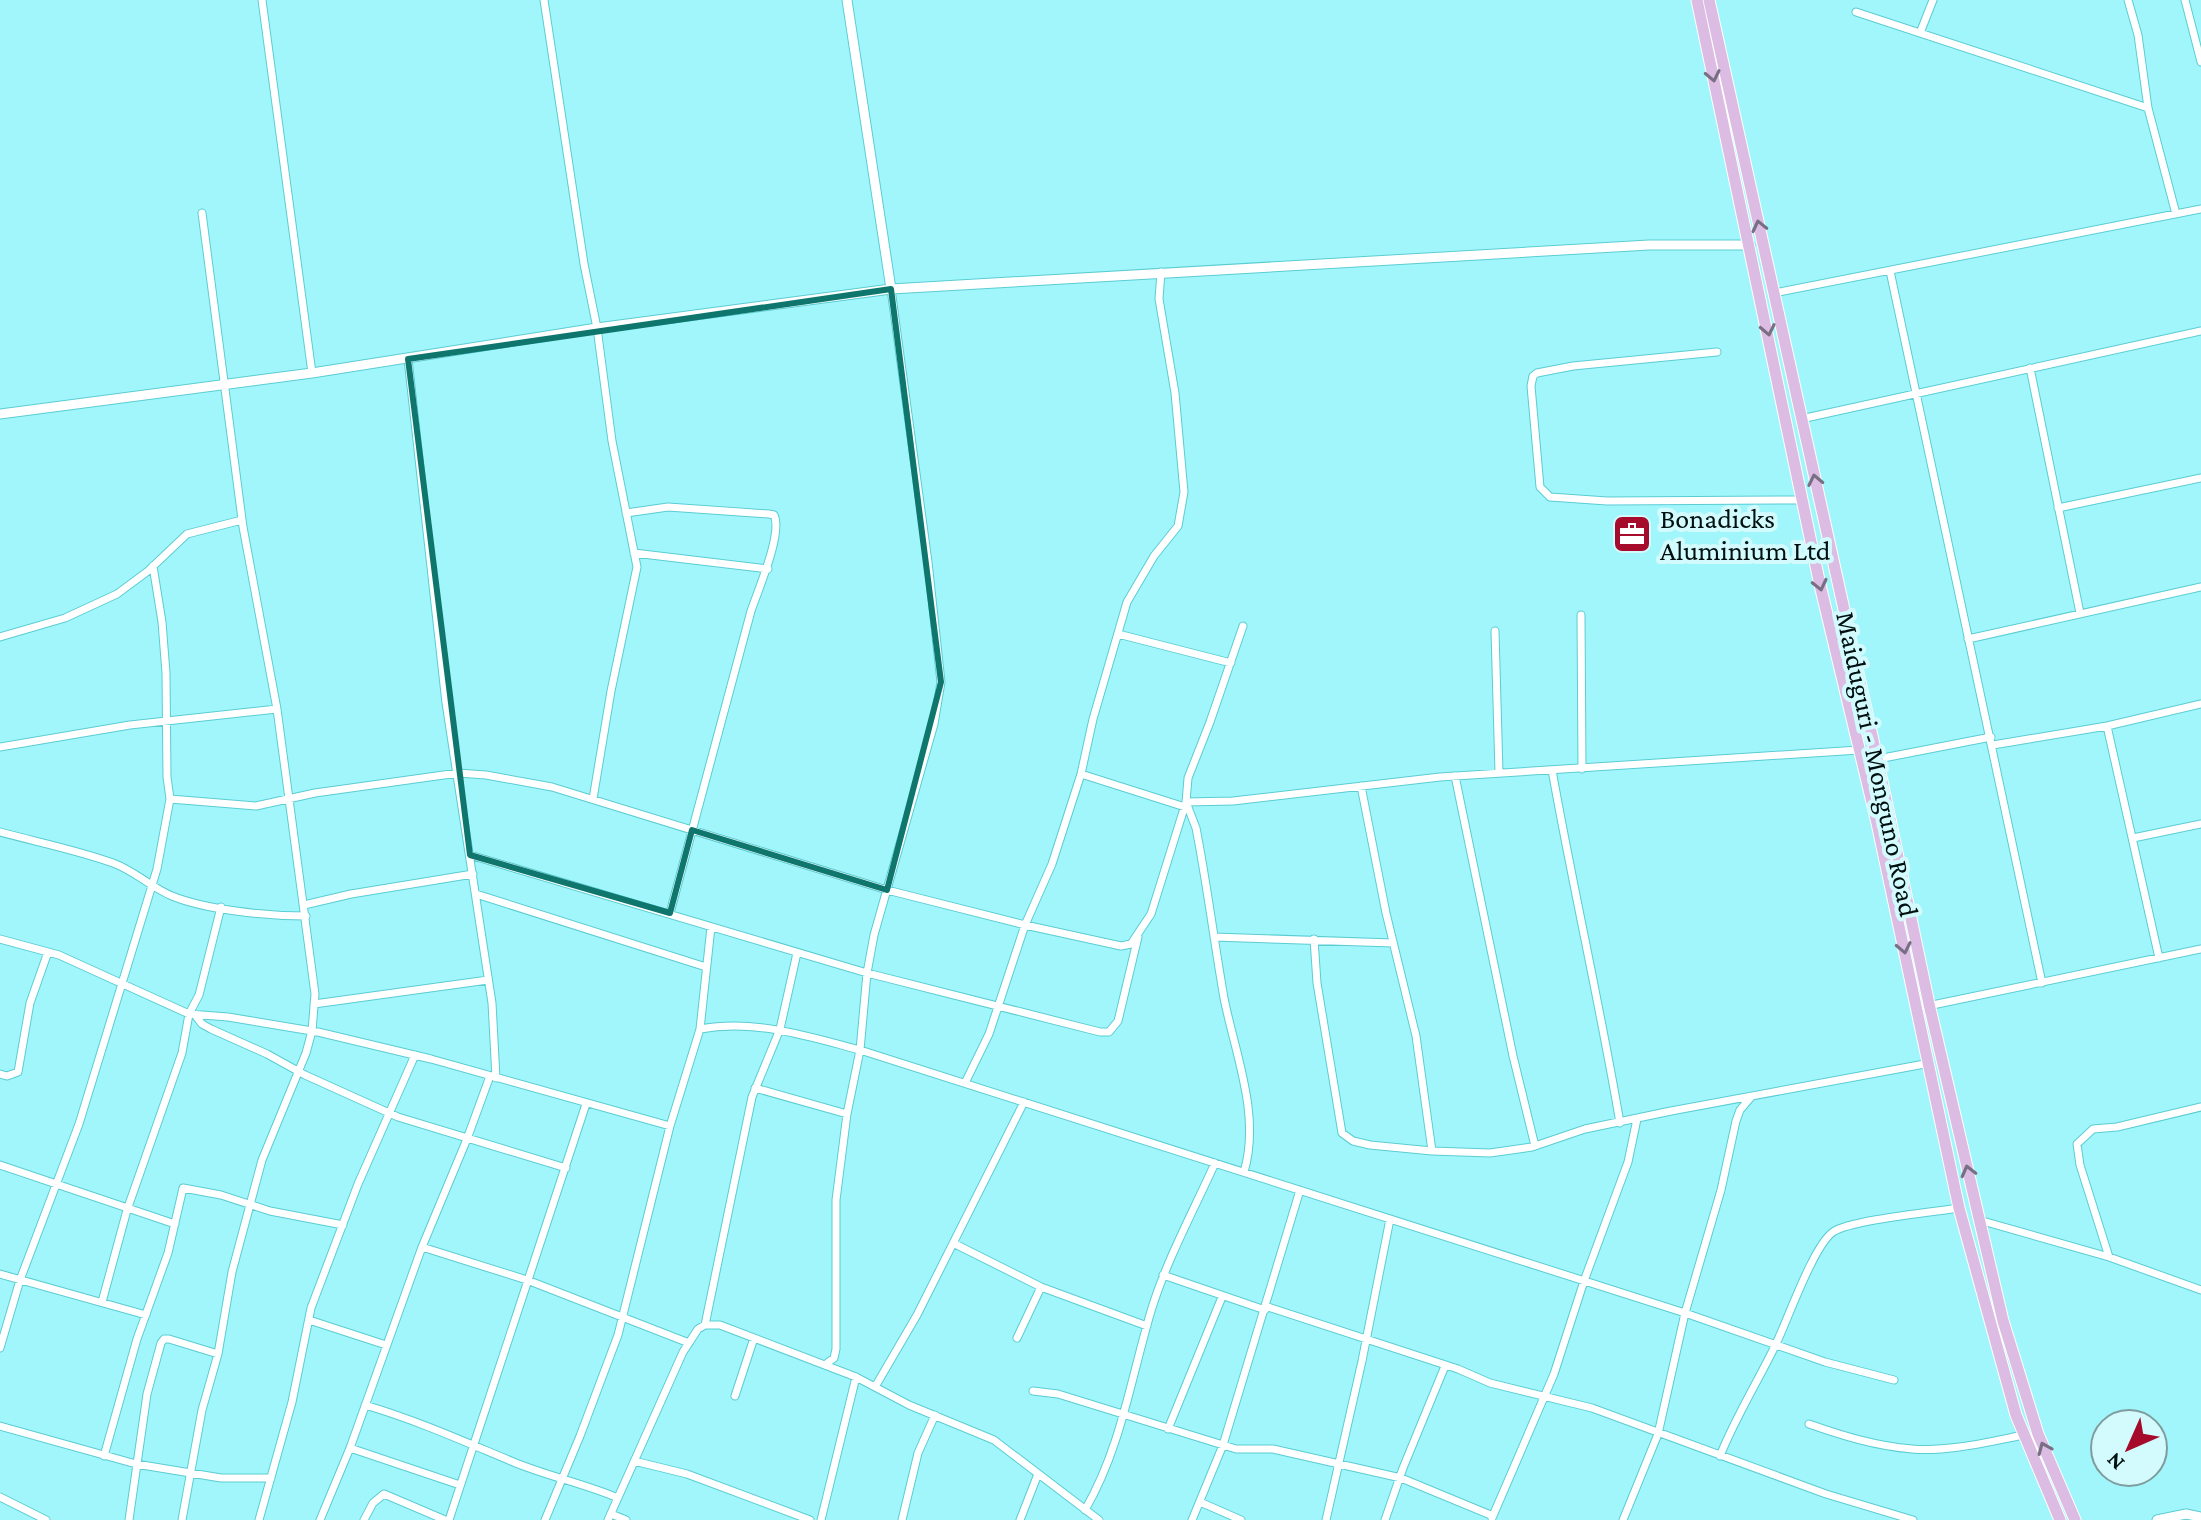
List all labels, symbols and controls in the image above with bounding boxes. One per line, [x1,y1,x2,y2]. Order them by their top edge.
one-way arrow [1704,69,1721,83]
one-way arrow [1751,220,1768,233]
one-way arrow [1758,324,1775,337]
one-way arrow [1807,474,1824,487]
place label: Bonadicks Aluminium Ltd [1660,503,1831,566]
office icon: Bonadicks Aluminium Ltd [1611,513,1653,555]
one-way arrow [1811,578,1828,591]
street label: Maiduguri - Monguno Road [1830,609,1925,920]
one-way arrow [1895,940,1912,954]
one-way arrow [1960,1165,1977,1179]
north arrow [2089,1408,2169,1488]
one-way arrow [2038,1442,2054,1457]
text: N [2101,1448,2129,1476]

